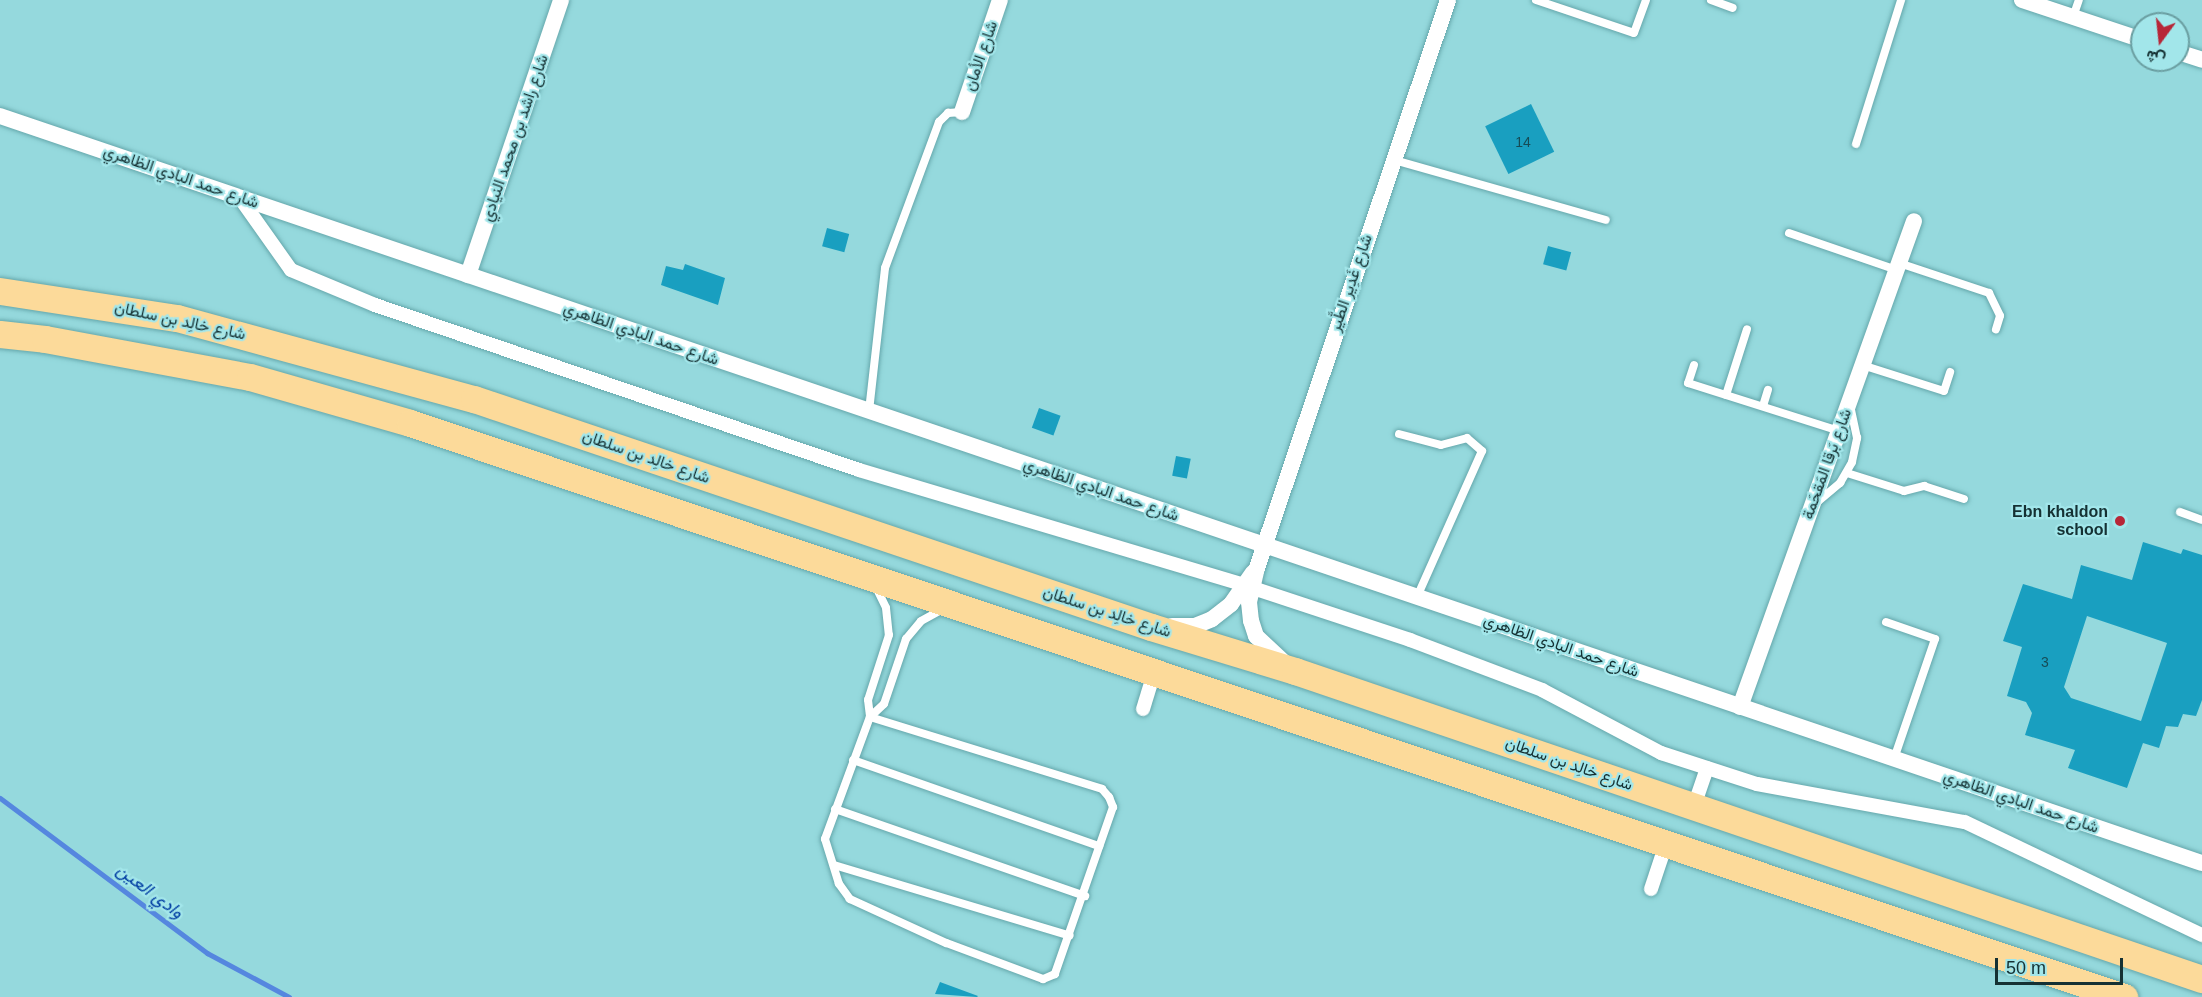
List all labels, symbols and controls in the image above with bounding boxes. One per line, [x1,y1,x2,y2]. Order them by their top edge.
north arrow [2130,12,2190,72]
street label: شارع الأمان [960,18,1002,94]
text: ش [2144,47,2167,69]
street label: شارع راشد بن محمد النيادي [477,52,553,224]
house number: 14 [1515,134,1531,150]
street label: شارع حمد البادي الظاهري [101,141,261,213]
street label: شارع غَدِير الطَّير [1325,232,1377,334]
street label: شارع خالِد بن سلطان [113,298,247,344]
street label: شارع حمد البادي الظاهري [561,298,721,370]
street label: شارع بَرقا المَقحَمة [1798,406,1856,522]
street label: شارع خالِد بن سلطان [580,426,712,488]
street label: شارع حمد البادي الظاهري [1021,454,1181,526]
place label: Ebn khaldon school [2012,502,2108,540]
marker: Ebn khaldon school [2113,514,2127,528]
street label: شارع خالِد بن سلطان [1041,582,1173,642]
street label: شارع حمد البادي الظاهري [1481,610,1641,682]
house number: 3 [2041,654,2049,670]
street label: شارع خالِد بن سلطان [1503,733,1635,795]
street label: شارع حمد البادي الظاهري [1941,766,2101,838]
water label: وادي العين [112,859,188,923]
scale bar [1998,946,2126,984]
text: 50 m [2006,958,2046,978]

